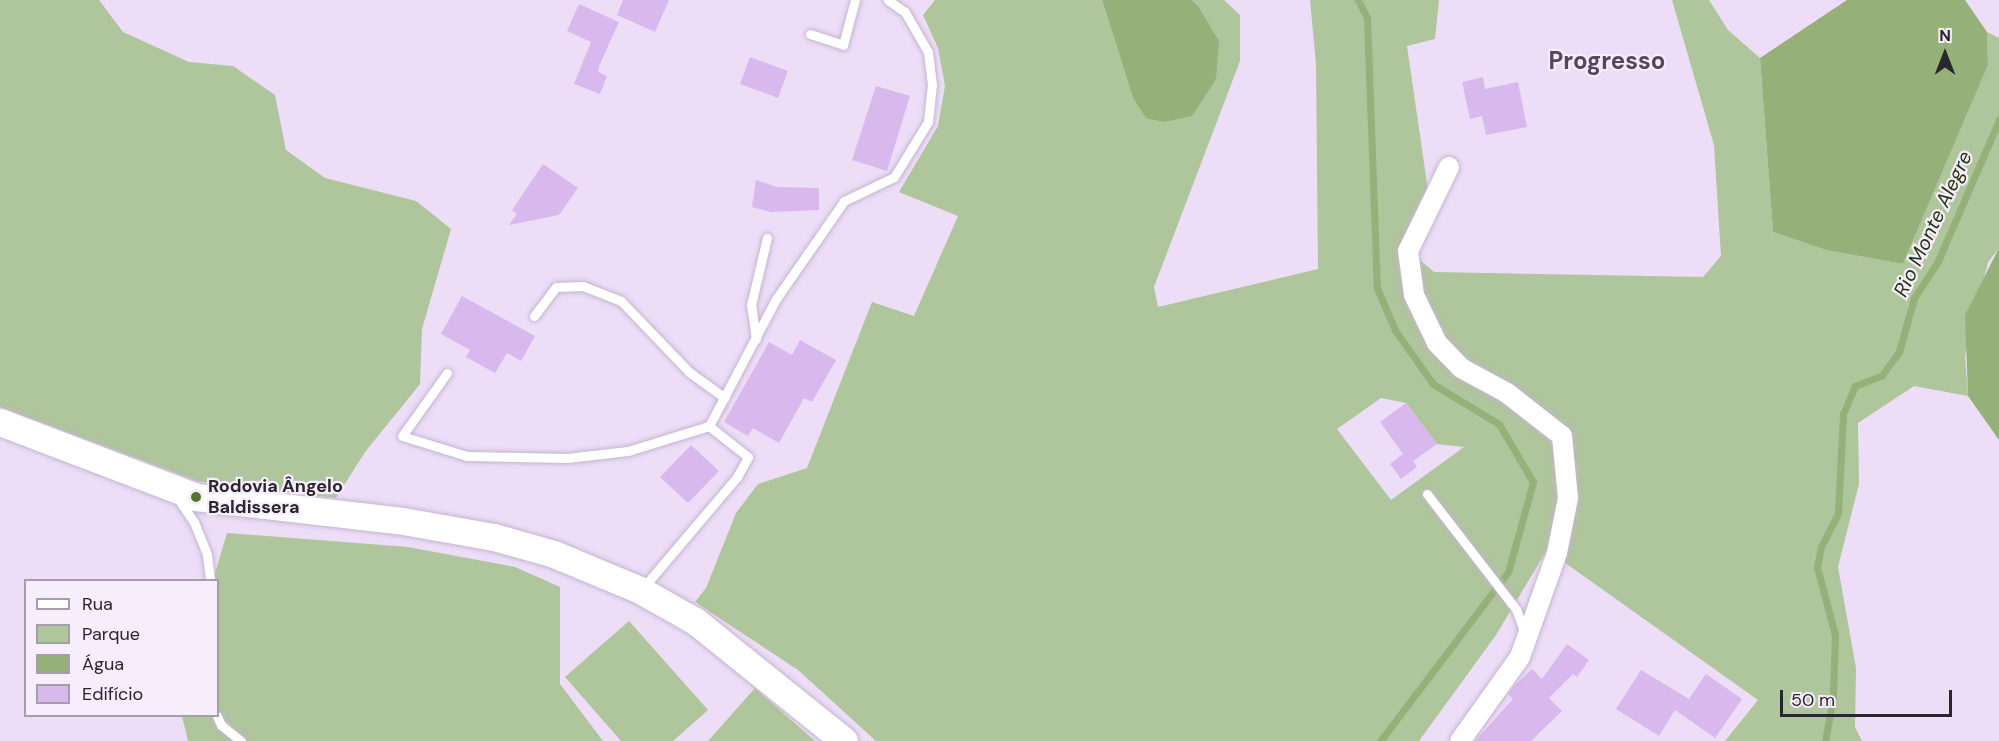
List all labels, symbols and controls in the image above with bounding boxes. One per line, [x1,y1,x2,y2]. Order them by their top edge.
north arrow [1915,24,1975,84]
text: N [1939,25,1951,46]
district label: Progresso [1549,47,1665,75]
water label: Rio Monte Alegre [1889,147,1977,301]
place label: Rodovia Ângelo Baldissera [208,476,343,518]
marker: Rodovia Ângelo Baldissera [189,490,203,504]
legend [24,579,219,717]
text: Rua [82,592,113,616]
text: Parque [82,622,140,646]
text: Água [82,652,124,676]
scale bar [1783,678,1956,716]
text: Edifício [82,682,143,706]
text: 50 m [1791,688,1835,712]

